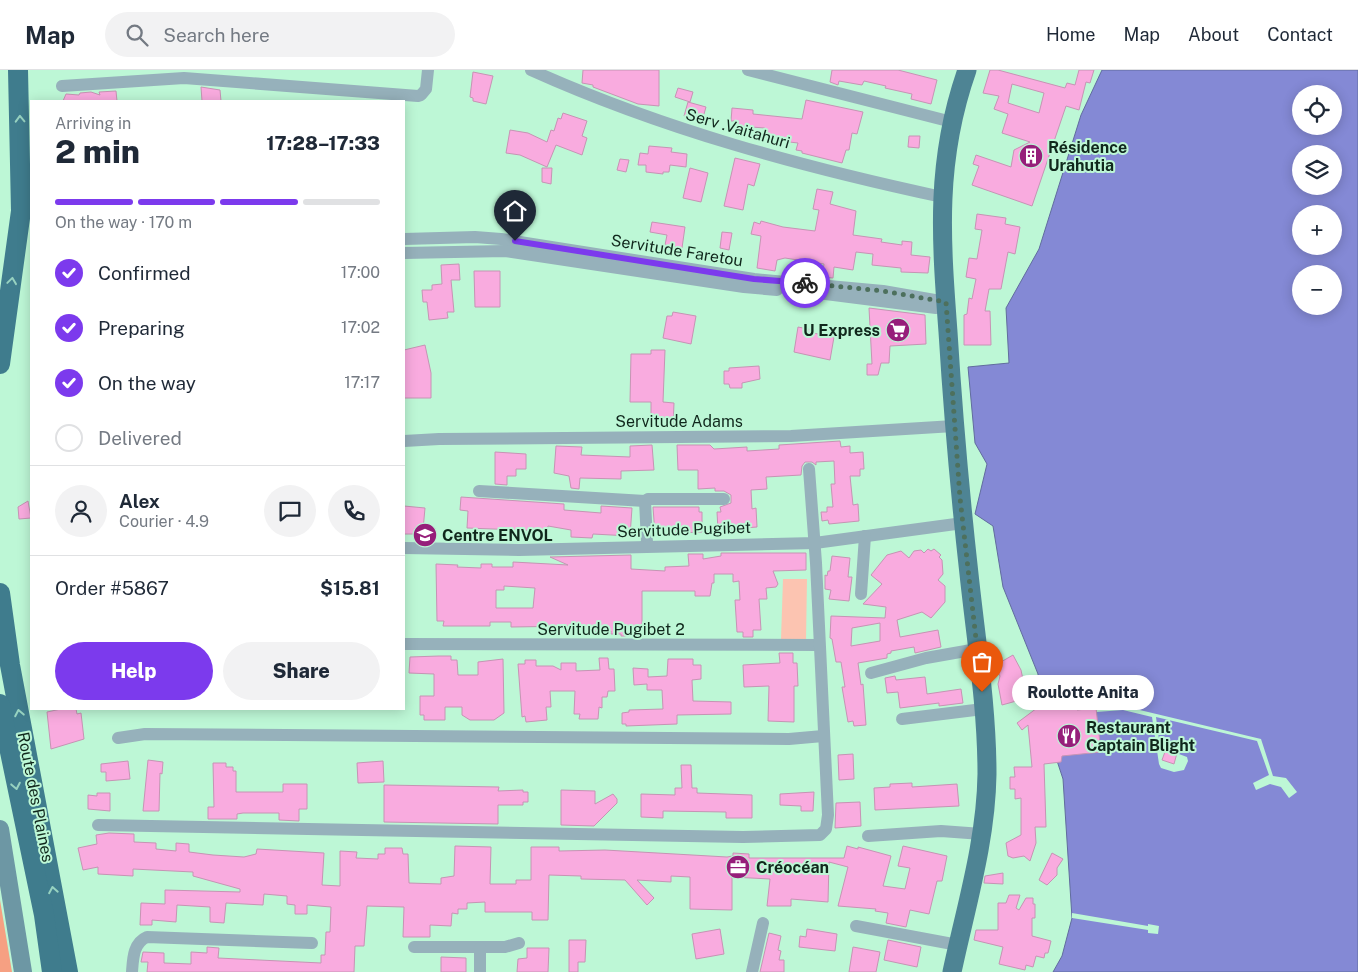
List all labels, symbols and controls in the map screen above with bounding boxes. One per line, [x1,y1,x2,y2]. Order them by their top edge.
search box [105,12,455,57]
text: Map [25,21,75,49]
icon: search [123,21,151,49]
text: Search here [163,24,270,46]
text: Home [1046,24,1096,45]
text: Map [1124,24,1160,45]
text: About [1188,24,1239,45]
text: Contact [1267,24,1333,45]
map controls [1292,85,1342,315]
button: locate [1292,85,1342,135]
street label: Serv .Vaitahuri [683,105,792,152]
text: Arriving in [55,114,131,133]
one-way arrow [15,115,25,122]
text: 17:28–17:33 [266,132,380,154]
text: 2 min [55,133,140,170]
place label: Résidence Urahutia [1048,138,1127,175]
building icon: Résidence Urahutia [1018,143,1044,169]
button: layers [1292,145,1342,195]
pin [494,190,536,241]
icon: home [501,197,529,225]
button: + [1292,205,1342,255]
text: On the way · 170 m [55,213,192,232]
street label: Servitude Faretou [610,231,744,270]
courier [780,258,830,308]
icon: check [55,259,83,287]
text: Confirmed [98,262,191,284]
text: 17:00 [341,263,380,282]
button: − [1292,265,1342,315]
icon: bike [791,269,819,297]
one-way arrow [6,277,16,285]
icon: check [55,314,83,342]
text: Preparing [98,317,185,339]
supermarket icon: U Express [885,317,911,343]
text: 17:02 [341,318,380,337]
place label: U Express [803,321,880,340]
icon: check [55,369,83,397]
text: On the way [98,372,196,394]
text: 17:17 [344,373,380,392]
street label: Servitude Adams [615,412,743,431]
text: Delivered [98,427,182,449]
button: person [55,485,107,537]
button: chat [264,485,316,537]
button: phone [328,485,380,537]
text: Alex [119,490,160,512]
text: Courier · 4.9 [119,512,209,531]
street label: Servitude Pugibet [617,518,751,541]
school or university icon: Centre ENVOL [412,522,438,548]
place label: Centre ENVOL [442,526,553,545]
text: Order #5867 [55,577,169,599]
text: $15.81 [320,577,380,599]
street label: Servitude Pugibet 2 [537,620,685,639]
pin [961,641,1003,692]
button: Help [55,642,213,700]
button: Share [223,642,380,700]
icon: bag [968,648,996,676]
callout: Roulotte Anita [1012,674,1154,710]
text: Roulotte Anita [1027,683,1139,702]
one-way arrow [15,708,25,717]
place label: Restaurant Captain Blight [1086,718,1196,755]
restaurant icon: Restaurant Captain Blight [1056,723,1082,749]
street label: Route des Plaines [14,730,57,864]
one-way arrow [10,781,21,790]
office icon: Créocéan [725,854,751,880]
place label: Créocéan [756,858,829,877]
one-way arrow [48,885,59,894]

